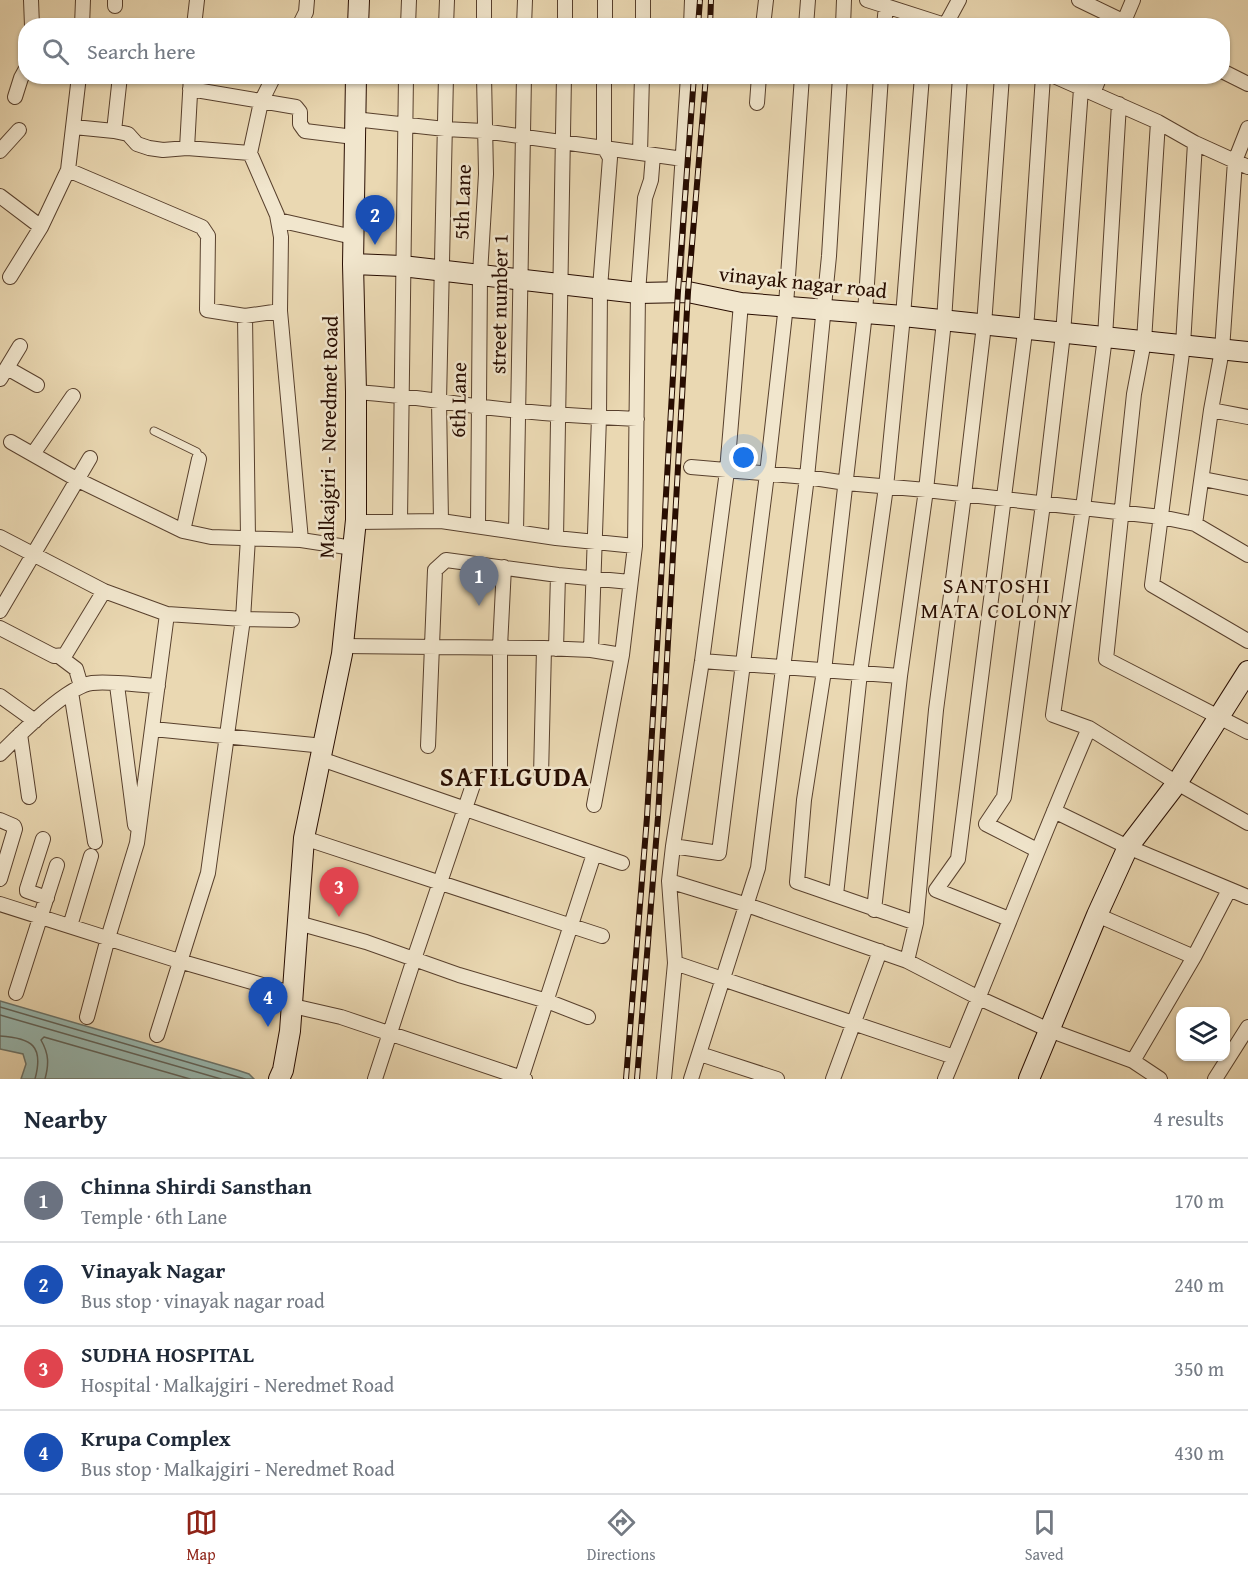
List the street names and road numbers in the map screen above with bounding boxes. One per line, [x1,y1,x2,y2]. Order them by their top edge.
street label: 5th Lane [445,163,479,240]
street label: street number 1 [482,234,516,374]
street label: vinayak nagar road [717,258,889,306]
street label: Malkajgiri - Neredmet Road [310,315,346,559]
street label: 6th Lane [442,362,474,438]

